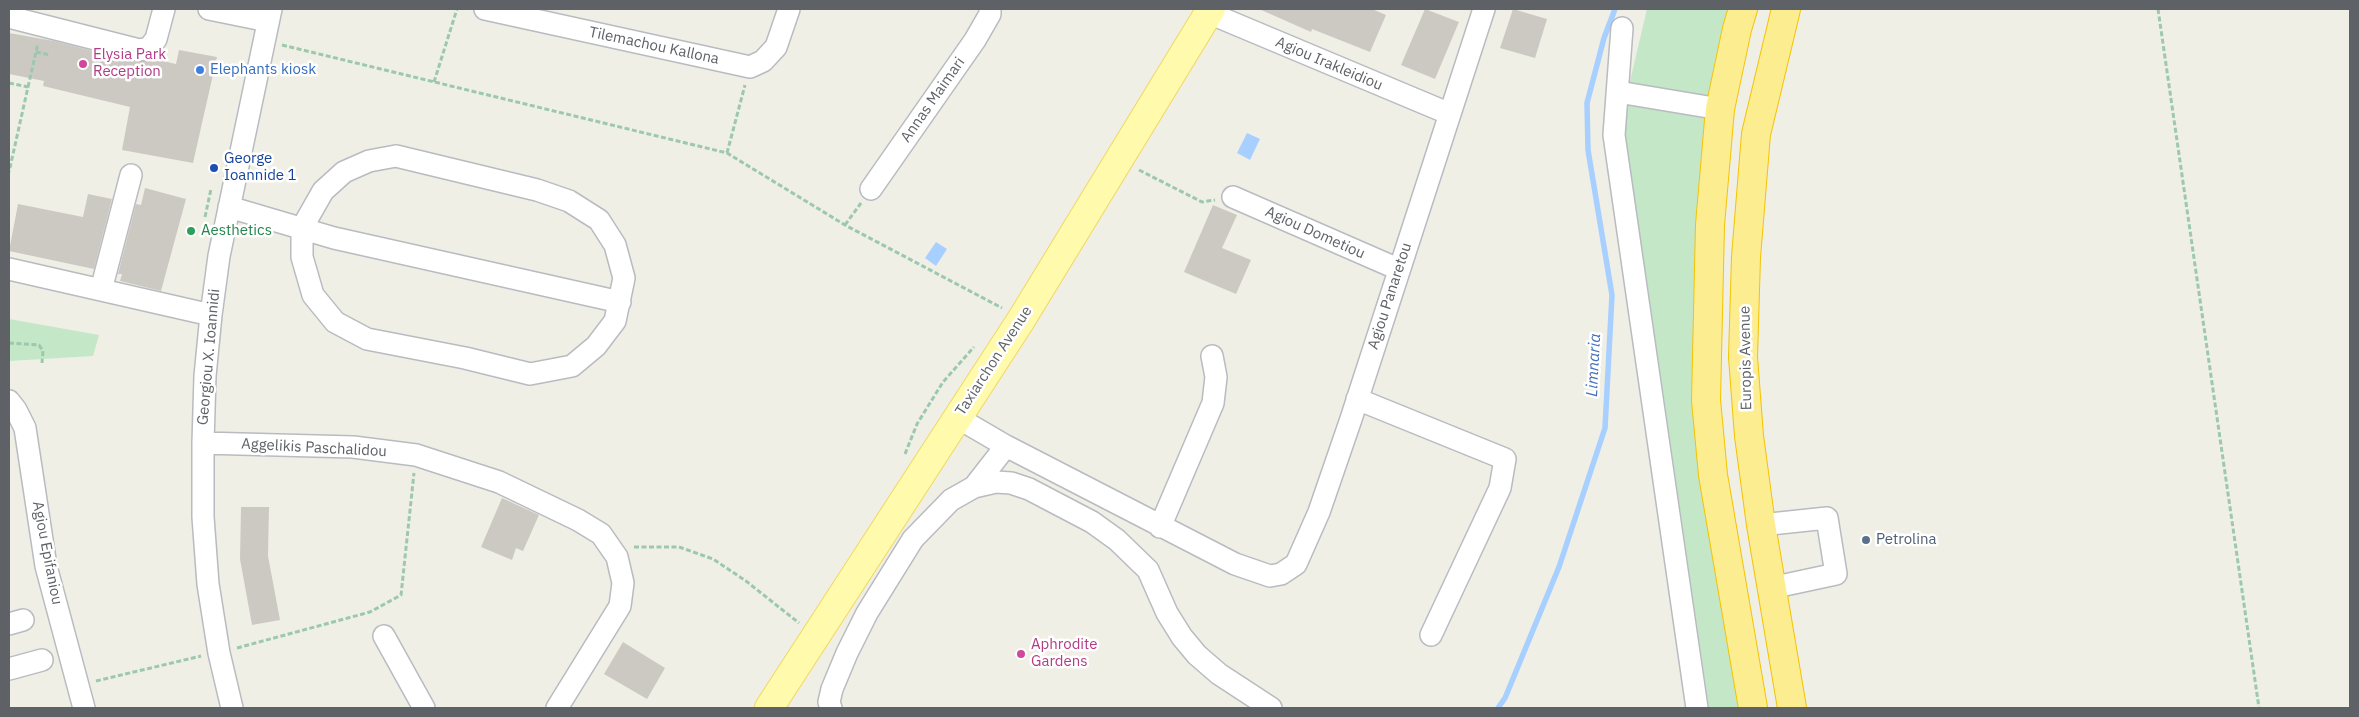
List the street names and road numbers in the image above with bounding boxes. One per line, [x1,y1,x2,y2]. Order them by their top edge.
street label: Tilemachou Kallona [587,23,721,69]
street label: Agiou Irakleidiou [1273,33,1385,95]
street label: Annas Maimari [897,54,969,146]
street label: Agiou Dometiou [1262,203,1368,263]
street label: Agiou Panaretou [1364,240,1416,352]
street label: Georgiou X. Ioannidi [194,288,224,426]
street label: Taxiarchon Avenue [952,303,1036,419]
street label: Europis Avenue [1736,306,1756,410]
street label: Aggelikis Paschalidou [241,435,387,461]
street label: Agiou Epifaniou [28,500,66,606]

